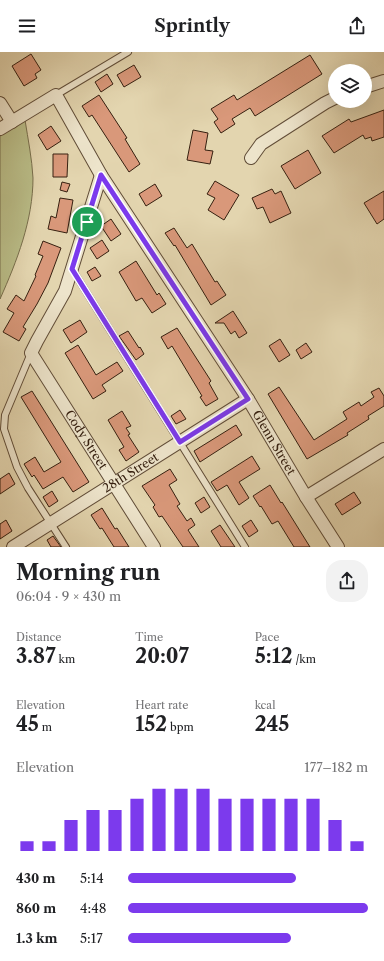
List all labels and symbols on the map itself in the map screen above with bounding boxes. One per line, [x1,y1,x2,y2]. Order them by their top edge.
pin [70,205,104,239]
street label: Cody Street [62,407,111,473]
street label: Glenn Street [249,408,300,478]
street label: 28th Street [100,449,162,496]

